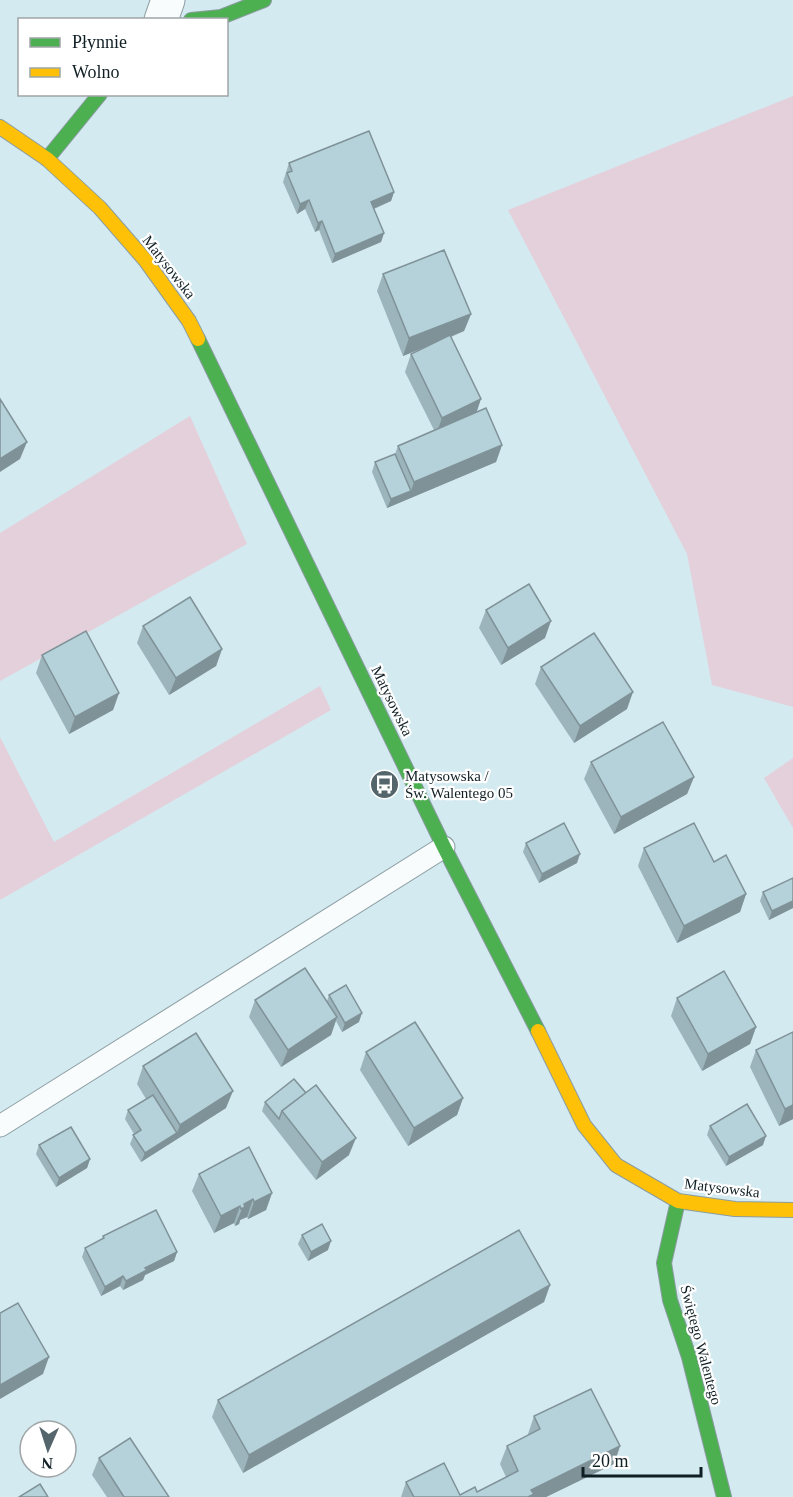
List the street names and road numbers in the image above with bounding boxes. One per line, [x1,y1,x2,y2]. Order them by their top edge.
street label: Matysowska [139,232,199,302]
street label: Matysowska [368,663,416,739]
street label: Matysowska [683,1175,761,1201]
street label: Świętego Walentego [677,1283,725,1407]

